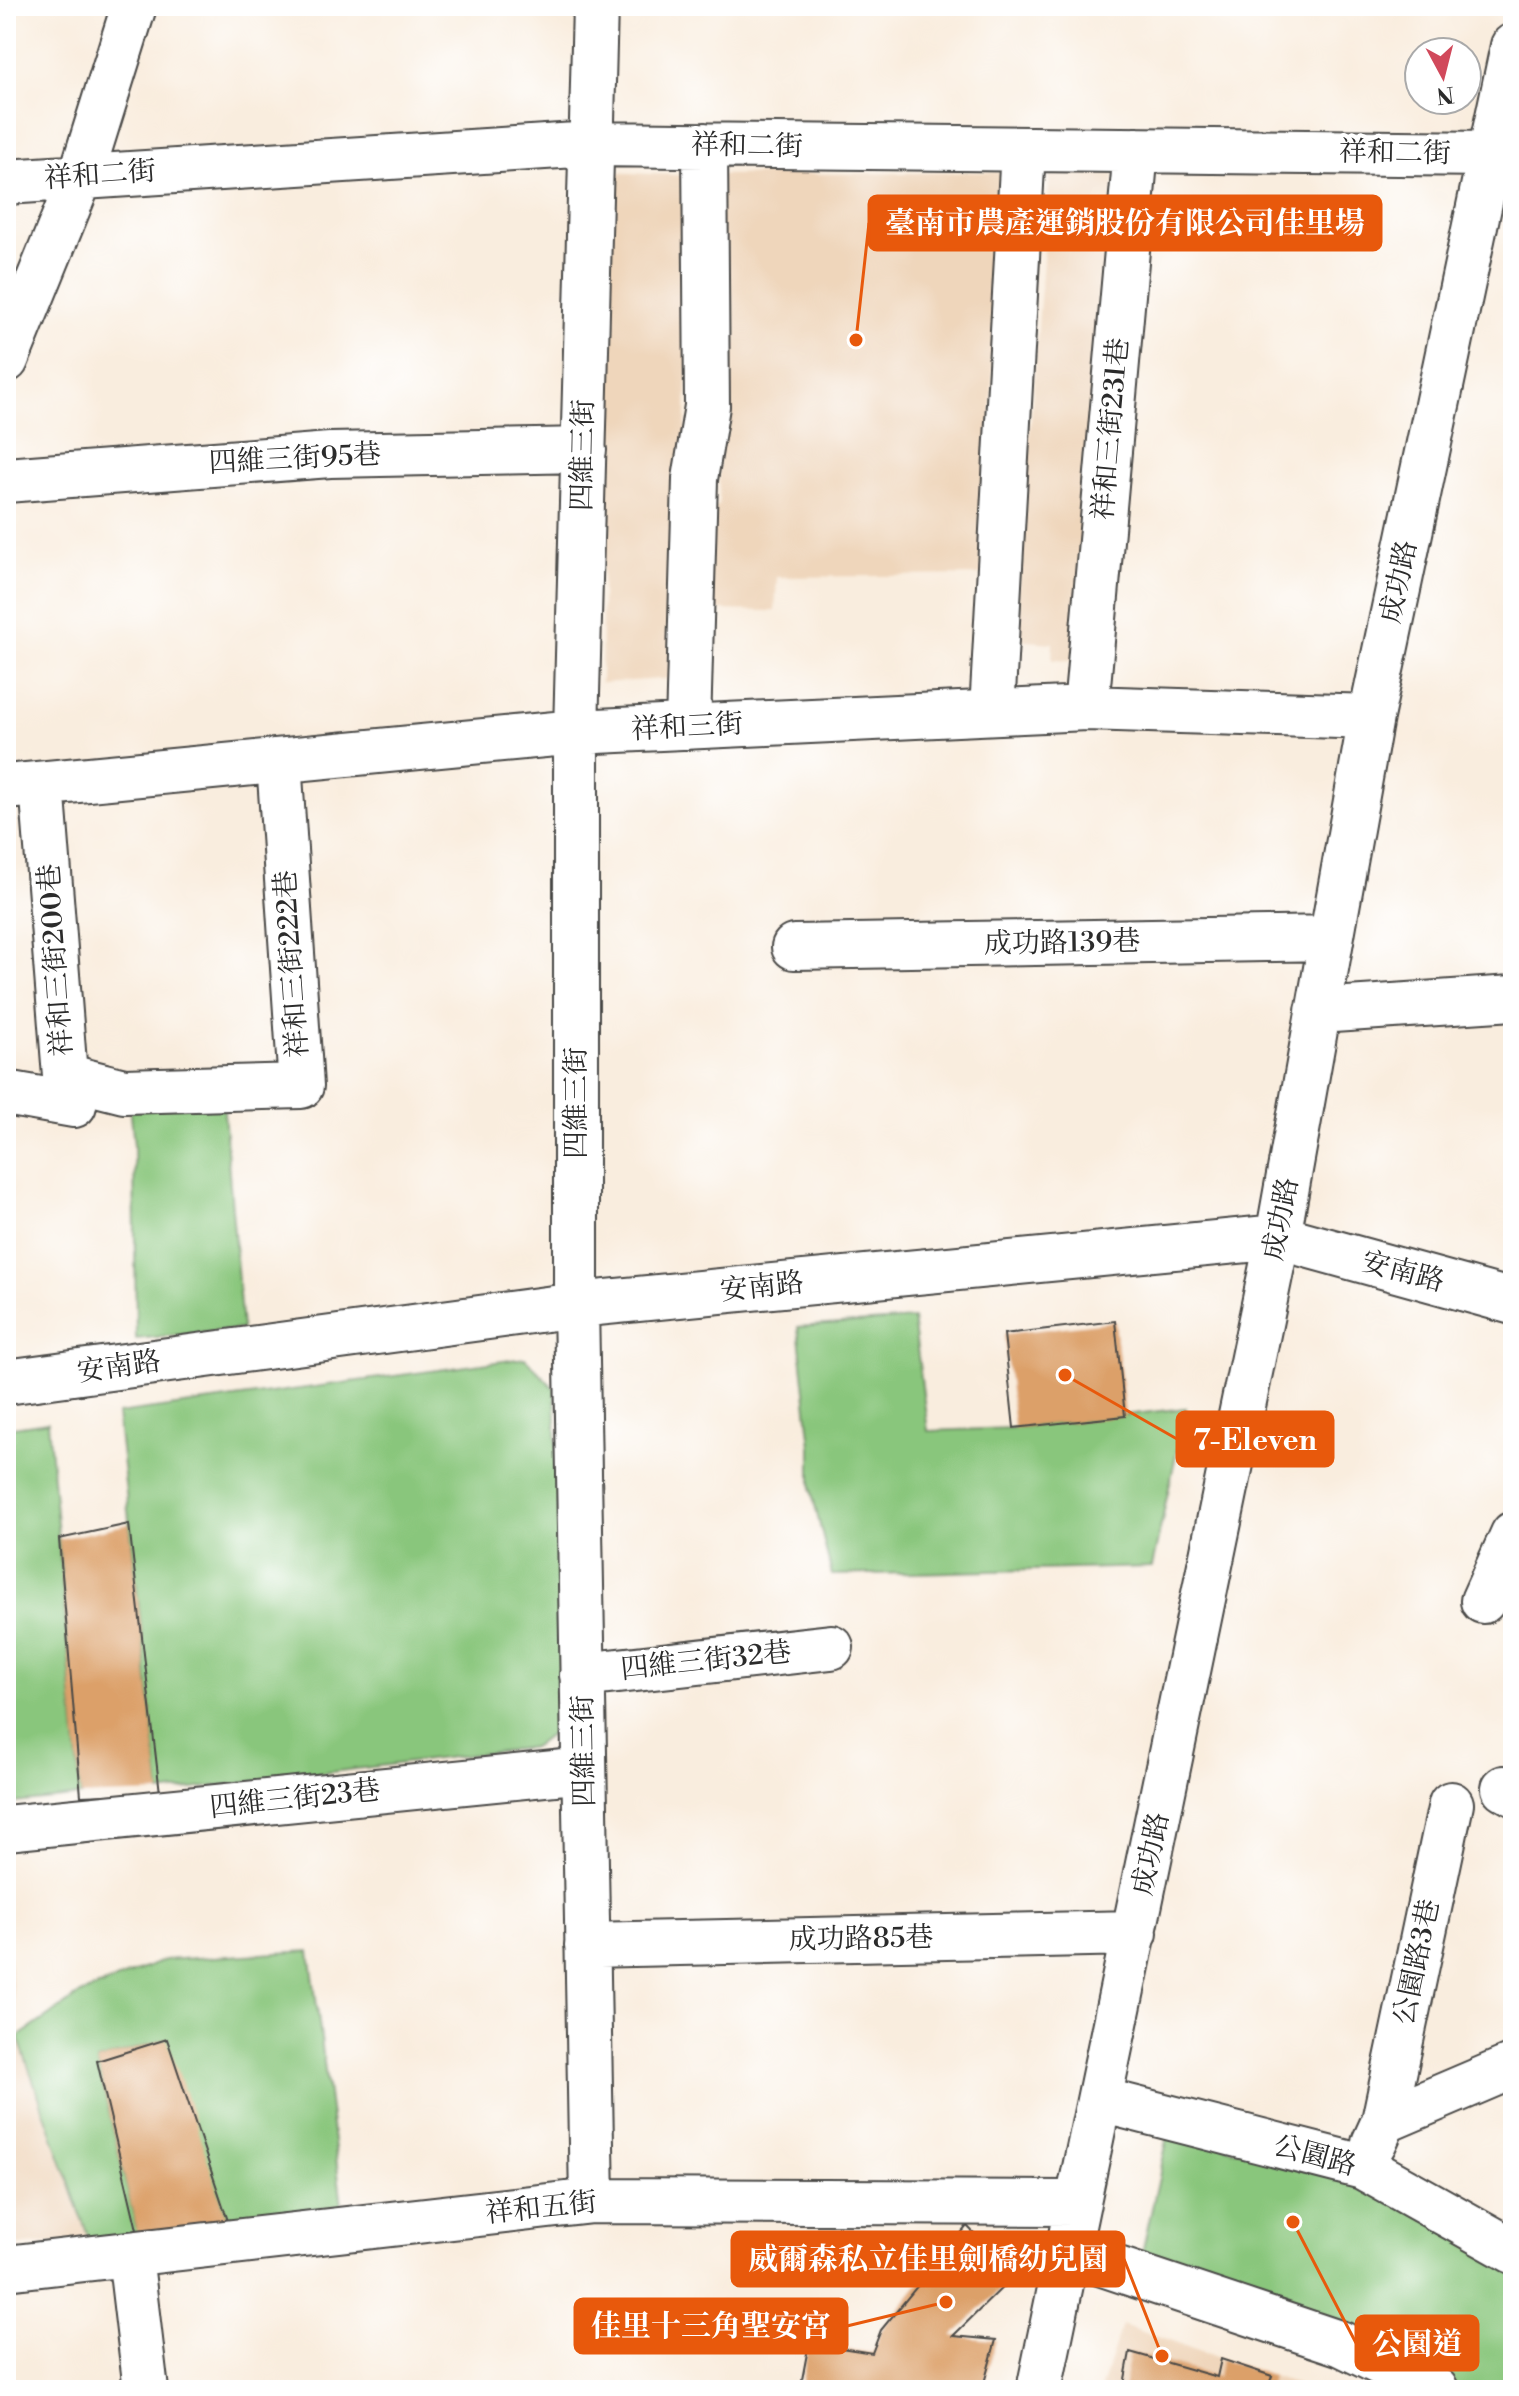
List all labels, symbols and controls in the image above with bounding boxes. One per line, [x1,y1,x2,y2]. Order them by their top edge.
north arrow [1403,36,1483,116]
text: N [1434,80,1456,109]
street label: 祥和二街 [691,128,803,164]
street label: 祥和二街 [1339,135,1451,171]
street label: 祥和二街 [43,154,157,196]
callout: 臺南市農產運銷股份有限公司佳里場 [869,196,1381,250]
text: 臺南市農產運銷股份有限公司佳里場 [885,205,1365,243]
street label: 祥和三街231巷 [1086,336,1136,522]
street label: 四維三街 [565,399,601,511]
street label: 四維三街95巷 [208,437,382,481]
street label: 成功路 [1373,537,1425,627]
street label: 祥和三街 [630,707,744,747]
street label: 祥和三街200巷 [32,862,80,1058]
street label: 祥和三街222巷 [268,869,316,1059]
street label: 成功路139巷 [983,924,1141,962]
street label: 四維三街 [559,1047,594,1159]
street label: 成功路 [1256,1174,1306,1264]
street label: 安南路 [1358,1244,1448,1300]
street label: 安南路 [718,1265,806,1309]
street label: 安南路 [75,1344,163,1390]
callout: 7-Eleven [1177,1412,1333,1466]
text: 7-Eleven [1193,1422,1318,1460]
street label: 四維三街32巷 [619,1635,793,1687]
street label: 四維三街 [566,1695,602,1807]
street label: 四維三街23巷 [208,1773,382,1825]
street label: 成功路 [1125,1809,1177,1899]
street label: 公園路3巷 [1387,1896,1447,2028]
street label: 成功路85巷 [788,1920,934,1958]
street label: 公園路 [1270,2128,1360,2184]
street label: 祥和五街 [483,2185,599,2231]
callout: 威爾森私立佳里劍橋幼兒園 [732,2232,1124,2286]
text: 威爾森私立佳里劍橋幼兒園 [748,2241,1108,2279]
callout: 佳里十三角聖安宮 [575,2299,847,2353]
text: 佳里十三角聖安宮 [591,2308,831,2346]
callout: 公園道 [1356,2316,1478,2370]
text: 公園道 [1372,2326,1462,2364]

